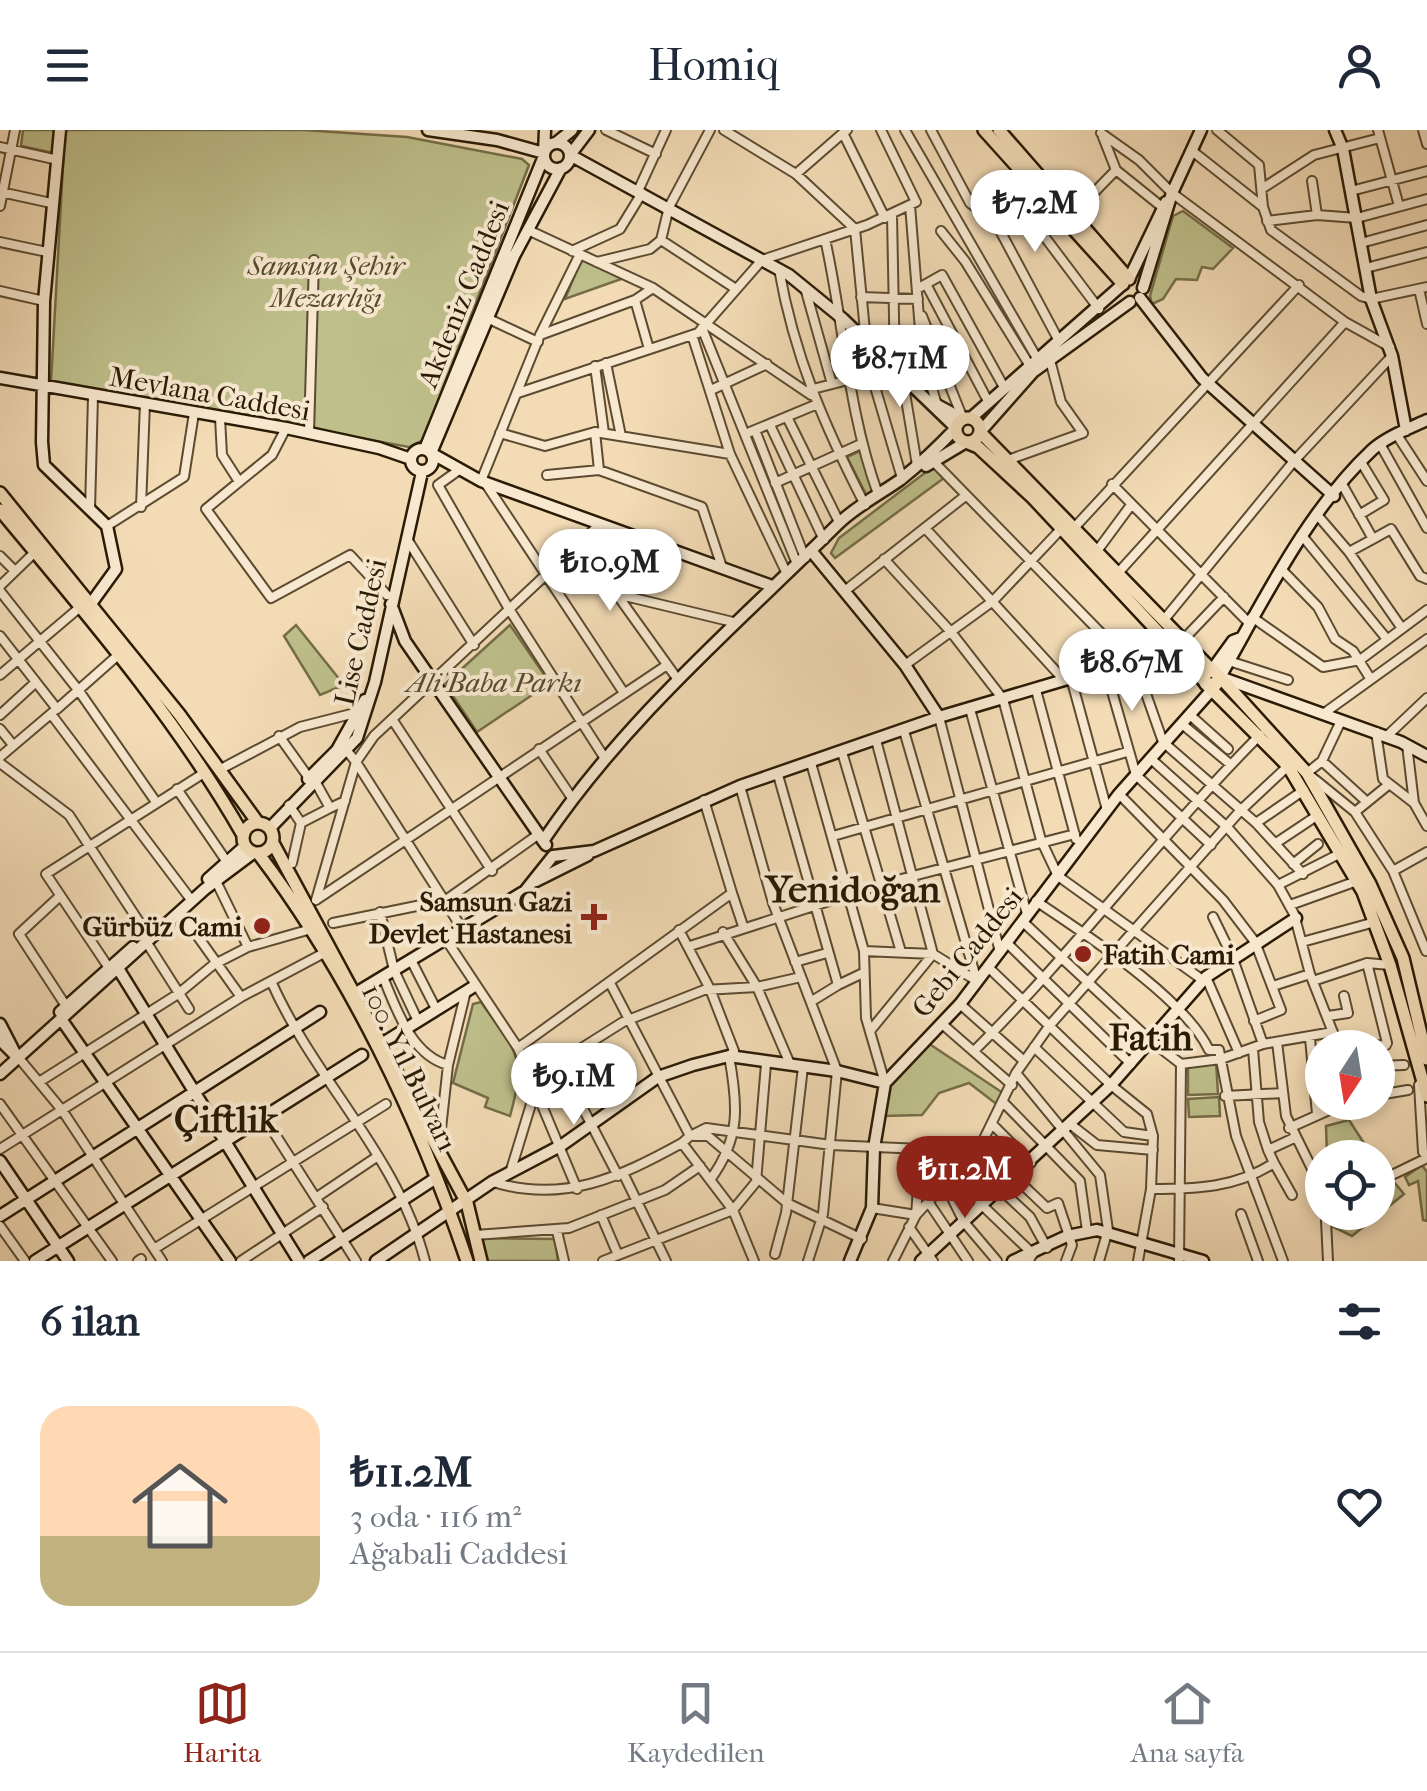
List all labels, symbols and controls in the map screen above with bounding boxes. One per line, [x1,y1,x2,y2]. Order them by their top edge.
icon: menu [40,38,95,93]
icon: person [1332,38,1387,93]
text: Homiq [648,39,779,92]
pin: ₺7.2M [965,170,1105,255]
text: ₺7.2M [992,184,1078,221]
street label: Akdeniz Caddesi [411,196,516,394]
park label: Samsun Şehir Mezarlığı [247,249,407,314]
pin: ₺8.71M [819,325,981,410]
text: ₺8.71M [853,339,947,376]
street label: Mevlana Caddesi [107,360,313,427]
pin: ₺10.9M [529,529,691,614]
text: ₺10.9M [561,543,659,580]
street label: Lise Caddesi [328,555,393,709]
pin: ₺8.67M [1051,629,1213,714]
text: ₺8.67M [1081,643,1183,680]
park label: Ali Baba Parkı [404,666,581,699]
district label: Yenidoğan [764,867,941,912]
street label: Gebi Caddesi [905,881,1030,1024]
place label: Samsun Gazi Devlet Hastanesi [369,885,573,950]
marker: Samsun Gazi Devlet Hastanesi [581,904,607,930]
place label: Gürbüz Cami [82,910,243,943]
marker: Gürbüz Cami [251,915,273,937]
place label: Fatih Cami [1103,938,1235,971]
marker: Fatih Cami [1072,943,1094,965]
street label: 100. Yıl Bulvarı [355,978,464,1156]
district label: Fatih [1109,1015,1194,1060]
north arrow [1305,1030,1395,1120]
map controls [1305,1030,1395,1230]
pin: ₺9.1M [504,1043,644,1128]
text: ₺9.1M [533,1057,615,1094]
district label: Çiftlik [174,1097,280,1142]
pin: ₺11.2M [884,1136,1046,1221]
button: locate [1305,1140,1395,1230]
text: ₺11.2M [918,1150,1012,1187]
icon: filters [1332,1294,1387,1349]
text: 6 ilan [40,1297,140,1346]
icon: home [120,1446,240,1566]
text: ₺11.2M [350,1448,472,1497]
icon: heart [1332,1479,1387,1534]
text: 3 oda · 116 m² [350,1498,521,1535]
text: Ağabali Caddesi [350,1535,568,1572]
tab: Harita [183,1676,261,1769]
tab: Kaydedilen [627,1676,765,1769]
tab: Ana sayfa [1131,1676,1244,1769]

